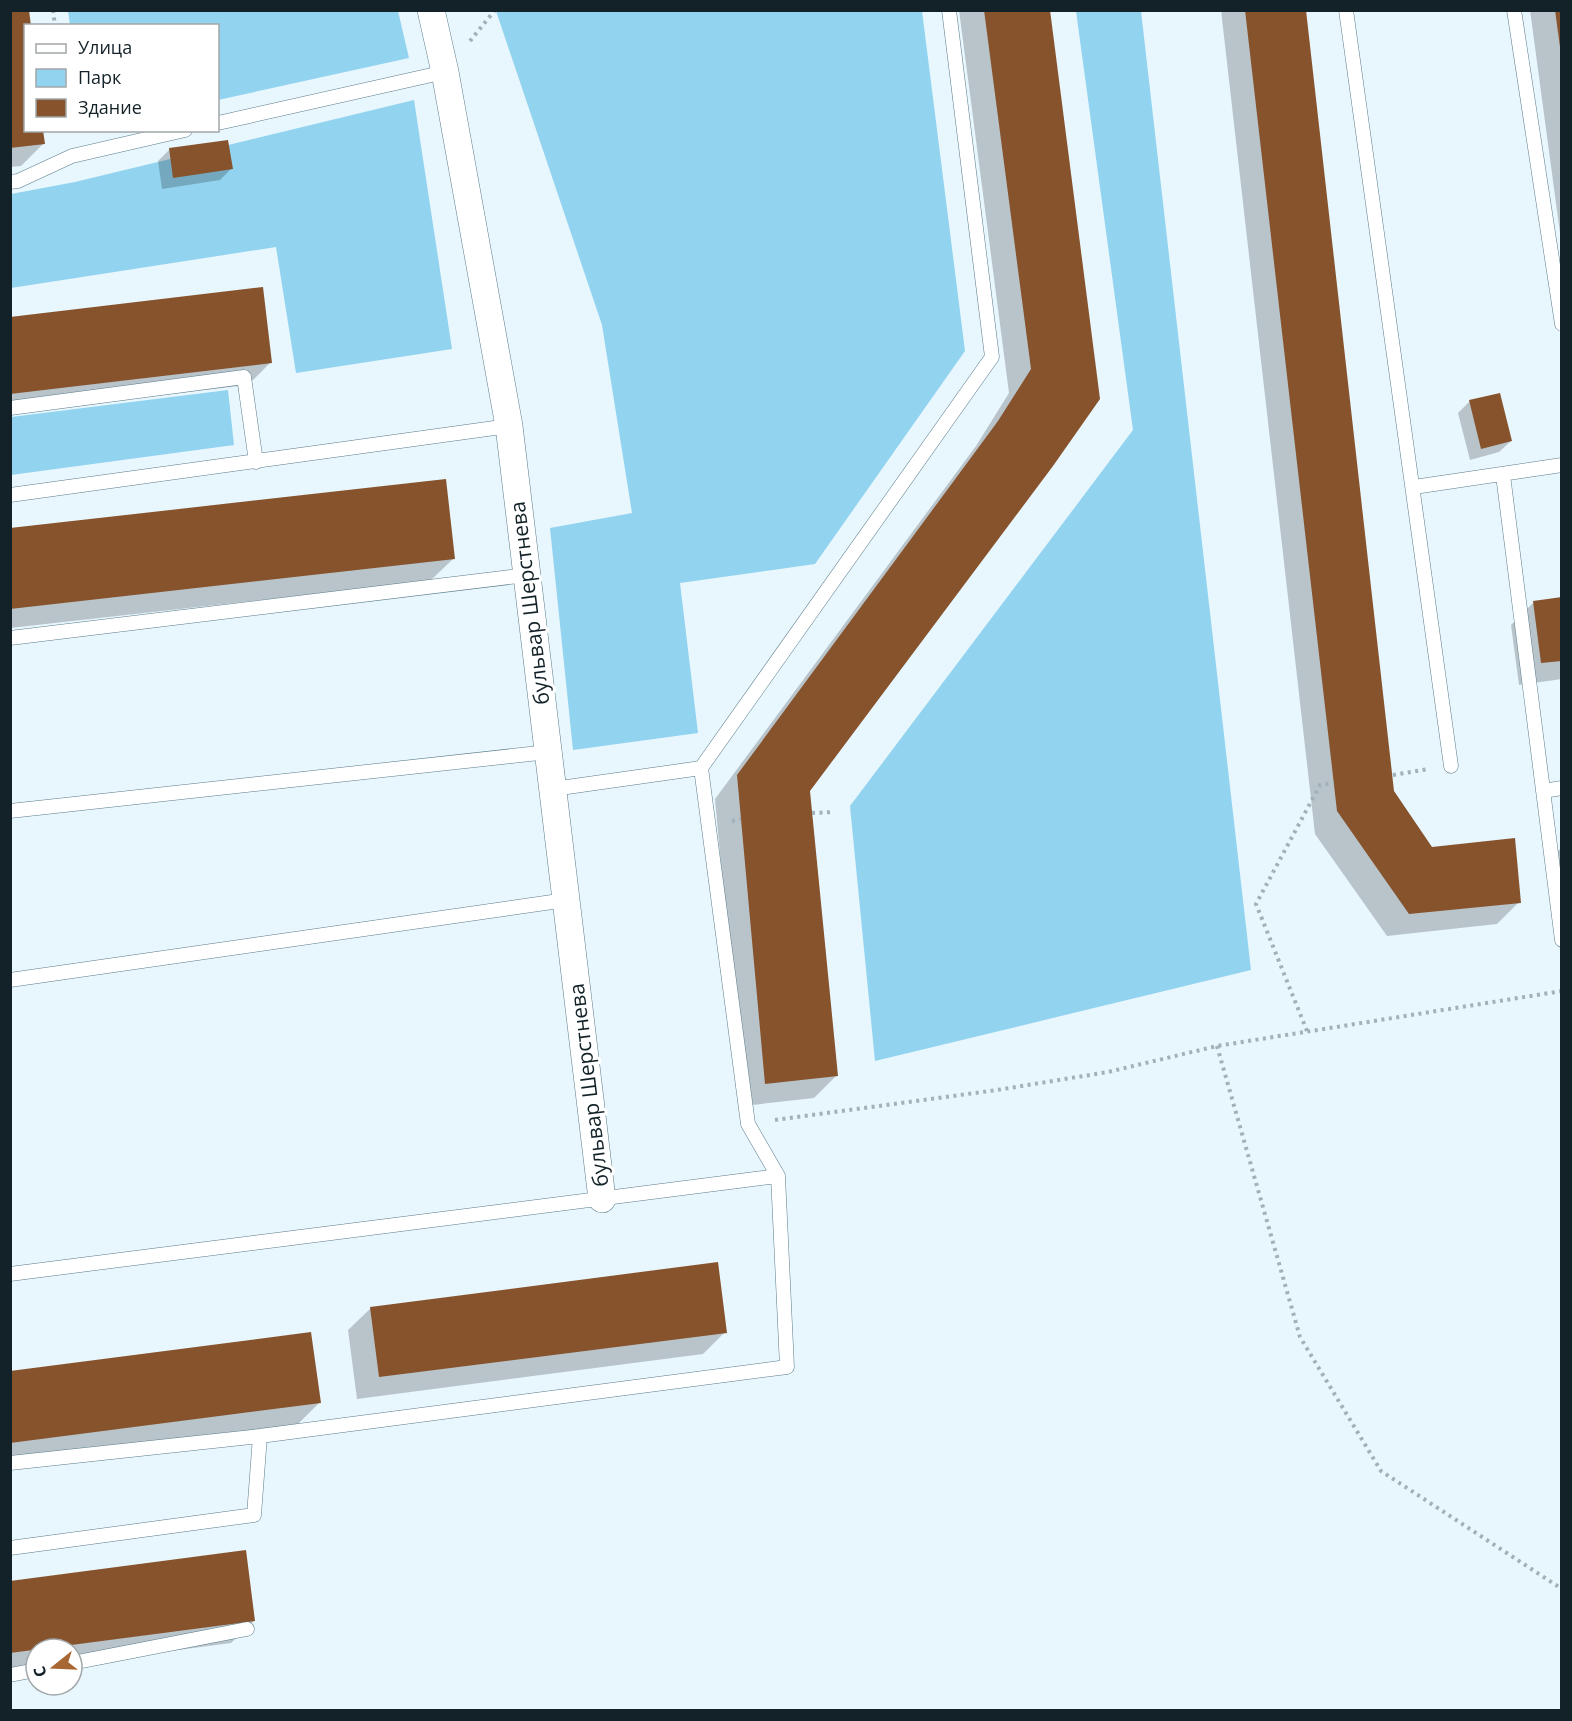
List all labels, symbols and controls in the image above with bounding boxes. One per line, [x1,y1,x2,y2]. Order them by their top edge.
legend [24,24,219,132]
text: Улица [78,35,132,59]
text: Парк [78,65,122,89]
text: Здание [78,95,142,119]
street label: бульвар Шерстнева [503,500,555,706]
street label: бульвар Шерстнева [562,982,614,1188]
north arrow [24,1637,84,1697]
text: С [28,1663,52,1680]

